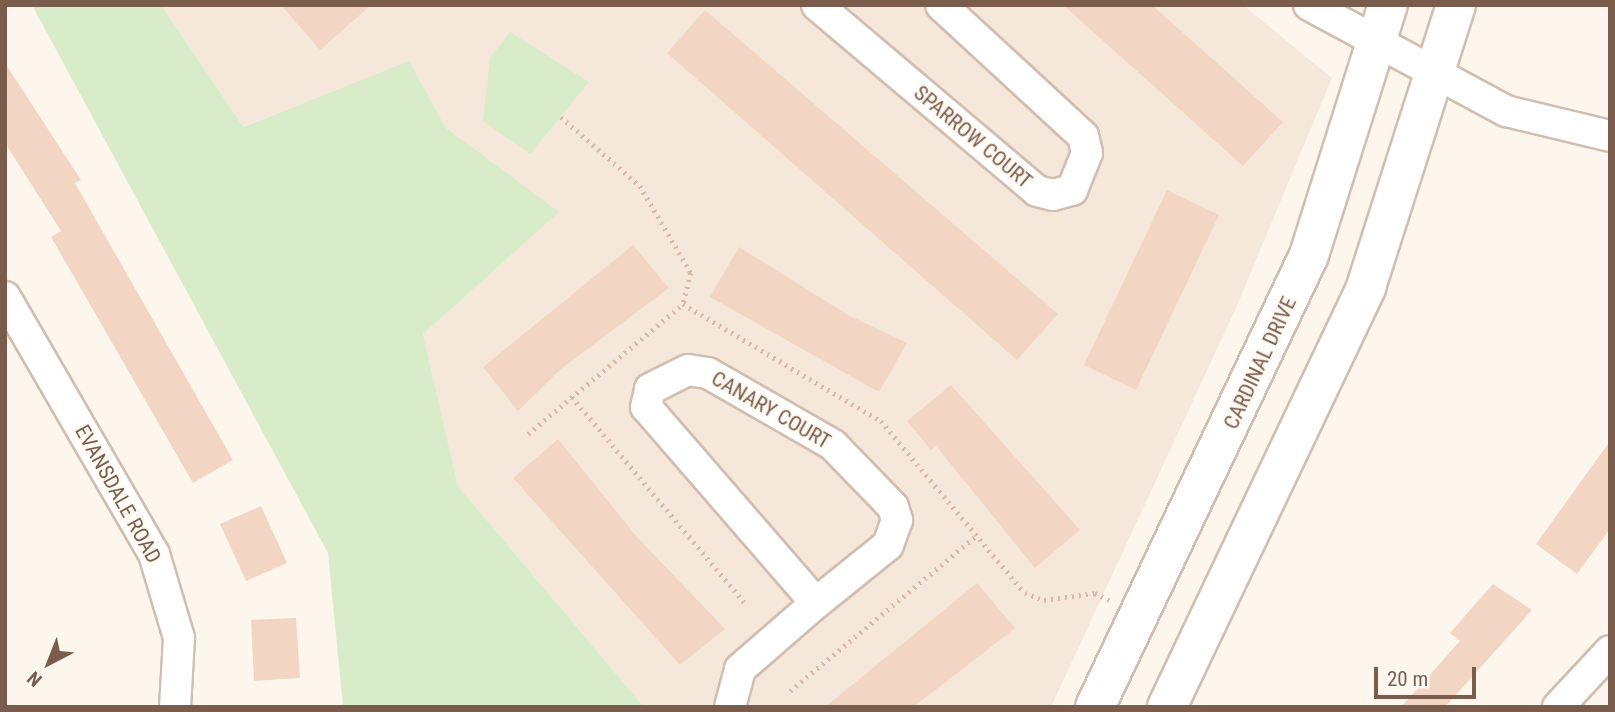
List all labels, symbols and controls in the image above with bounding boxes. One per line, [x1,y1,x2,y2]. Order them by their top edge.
street label: SPARROW COURT [909,80,1037,194]
street label: CARDINAL DRIVE [1218,293,1302,433]
street label: CANARY COURT [707,366,835,454]
street label: EVANSDALE ROAD [70,420,166,568]
north arrow [14,628,84,698]
scale bar [1377,652,1478,696]
text: N [23,667,47,691]
text: 20 m [1387,667,1428,691]

